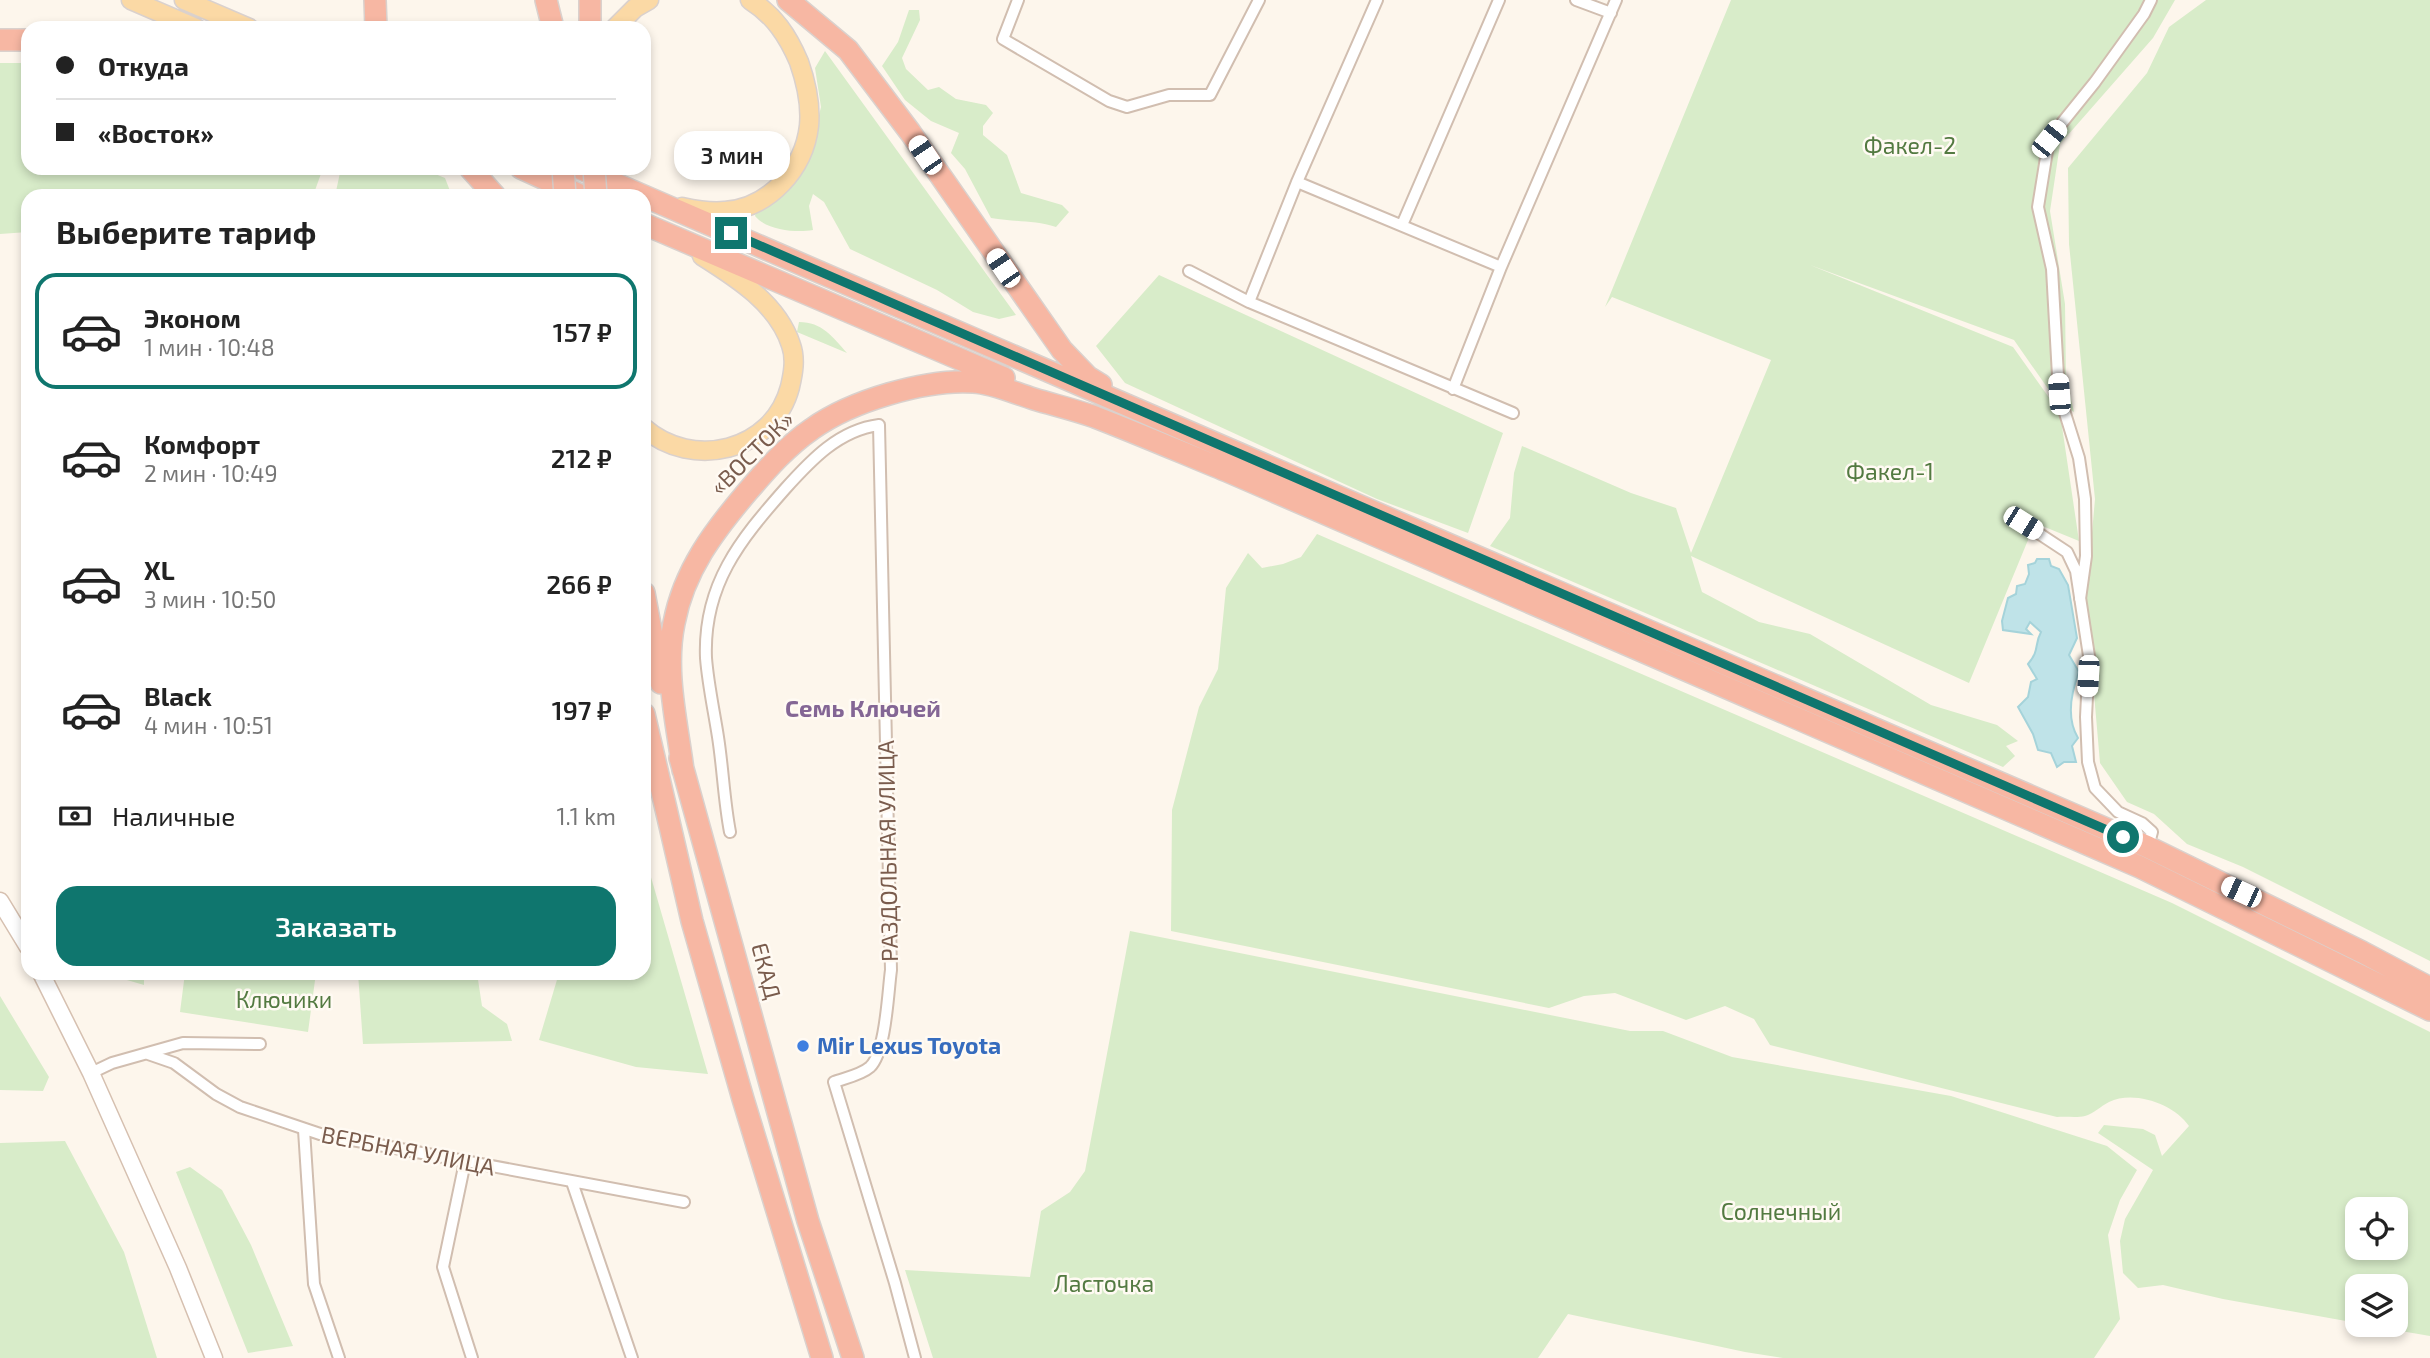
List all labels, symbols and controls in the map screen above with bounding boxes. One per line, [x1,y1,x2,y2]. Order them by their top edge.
text: Откуда [98,50,189,81]
car [2028,116,2071,162]
text: «Восток» [98,117,214,148]
park label: Факел-2 [1864,131,1956,159]
callout: 3 мин [673,132,789,180]
car [905,132,946,178]
text: 3 мин [700,141,764,169]
text: Выберите тариф [56,212,316,250]
route end [715,217,747,249]
car [983,245,1024,291]
icon: car [60,300,123,363]
text: Эконом [144,302,241,333]
text: 157 ₽ [553,316,612,347]
text: 1 мин · 10:48 [144,333,275,361]
car [2048,372,2071,416]
street label: «ВОСТОК» [703,404,799,500]
icon: car [60,426,123,489]
text: Комфорт [144,428,260,459]
text: 212 ₽ [551,442,612,473]
park label: Факел-1 [1846,457,1934,485]
text: 2 мин · 10:49 [144,459,278,487]
car [2000,503,2047,543]
icon: car [60,552,123,615]
text: XL [144,554,175,585]
text: 266 ₽ [546,568,612,599]
text: 3 мин · 10:50 [144,585,276,613]
car [2077,654,2100,698]
icon: car [60,678,123,741]
text: Black [144,680,212,711]
district label: Семь Ключей [785,693,941,722]
text: 197 ₽ [552,694,612,725]
text: 4 мин · 10:51 [144,711,273,739]
street label: РАЗДОЛЬНАЯ УЛИЦА [871,739,903,962]
icon: cash [56,797,94,835]
text: Наличные [112,800,235,831]
text: 1.1 km [556,802,616,830]
route start [2107,821,2139,853]
car [2218,874,2265,910]
button: Заказать [56,886,616,966]
street label: ЕКАД [746,940,788,1002]
park label: Ключики [236,985,332,1013]
place label: Mir Lexus Toyota [817,1031,1001,1059]
marker: Mir Lexus Toyota [795,1038,811,1054]
street label: ВЕРБНАЯ УЛИЦА [319,1119,498,1181]
park label: Солнечный [1721,1197,1841,1225]
map controls [2345,1197,2408,1337]
button: locate [2345,1197,2408,1260]
park label: Ласточка [1054,1269,1154,1297]
button: layers [2345,1274,2408,1337]

